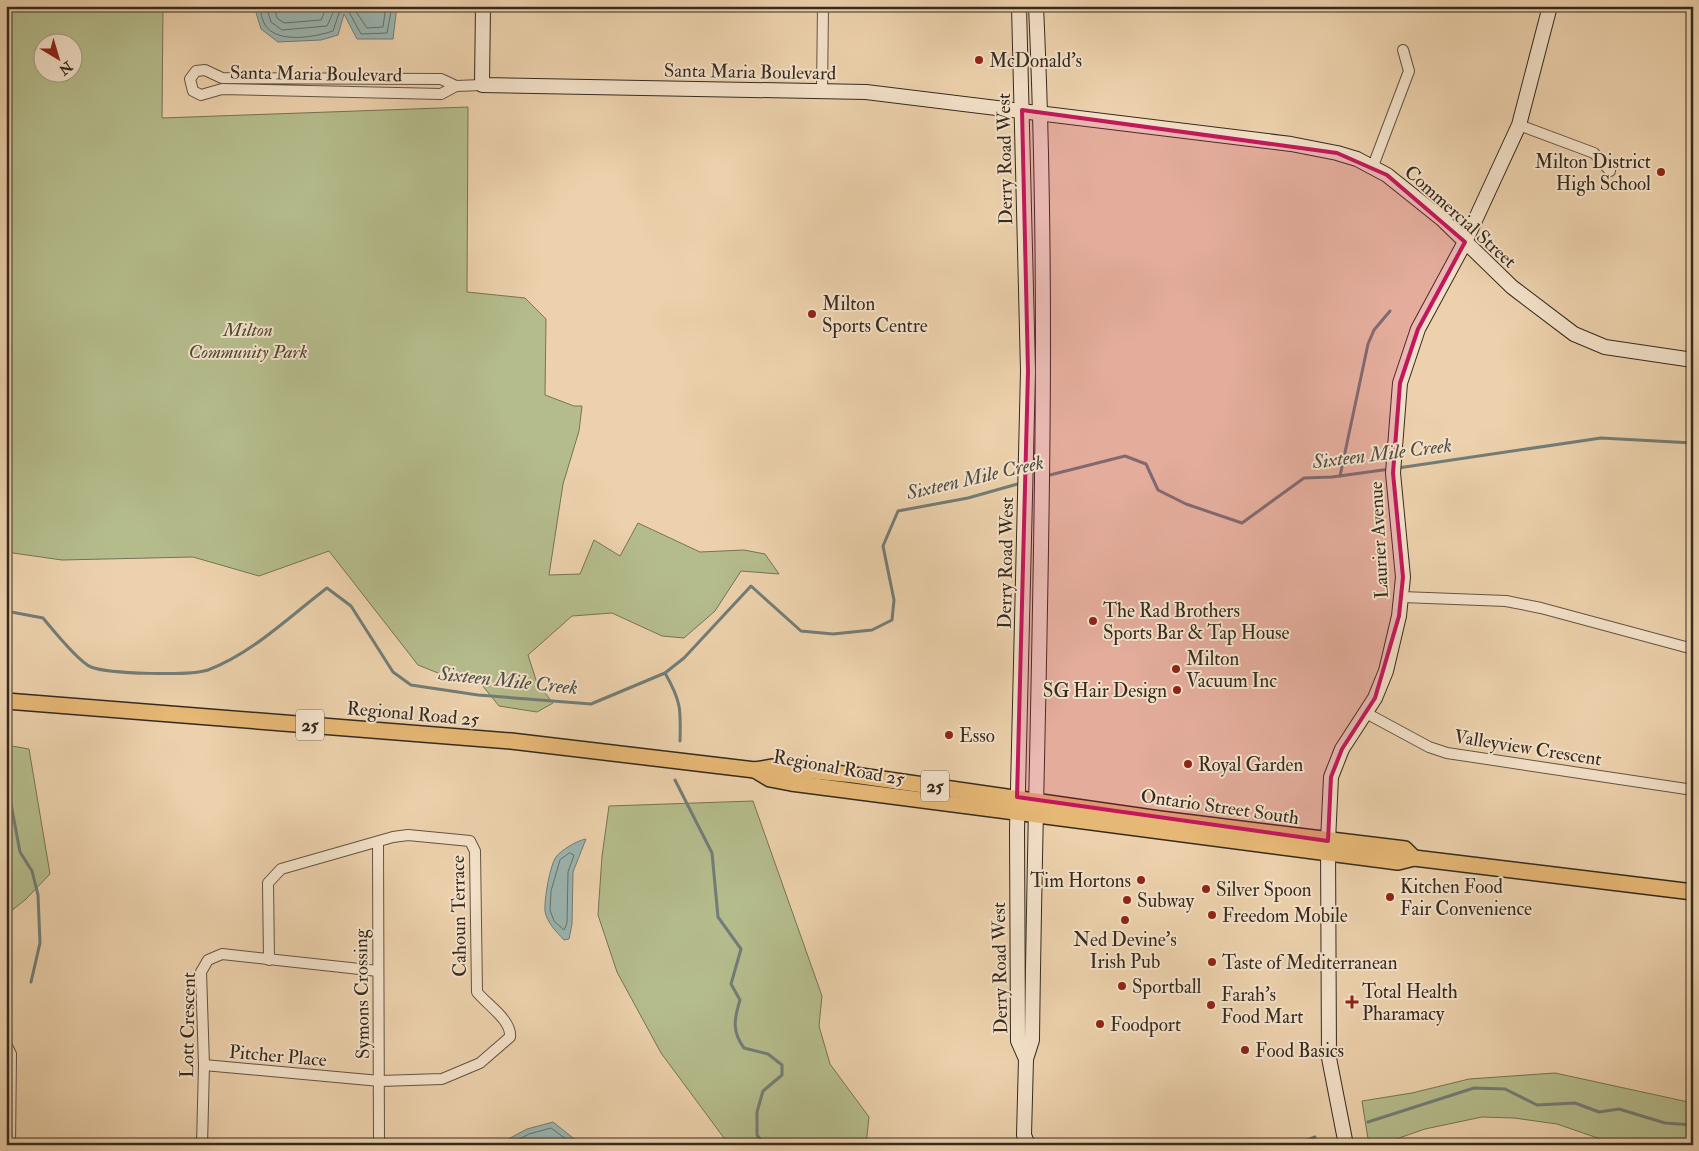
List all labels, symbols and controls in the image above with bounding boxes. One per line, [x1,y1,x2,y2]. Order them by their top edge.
north arrow [32,32,82,82]
place label: McDonald's [989,49,1082,73]
marker: McDonald's [973,54,985,66]
text: N [55,57,77,79]
street label: Santa Maria Boulevard [664,58,837,86]
street label: Santa Maria Boulevard [230,60,403,88]
street label: Derry Road West [992,93,1018,225]
place label: Milton District High School [1535,150,1651,196]
street label: Commercial Street [1399,160,1521,273]
marker: Milton District High School [1655,166,1667,178]
place label: Milton Sports Centre [822,292,928,339]
marker: Milton Sports Centre [806,308,818,320]
park label: Milton Community Park [189,318,308,364]
water label: Sixteen Mile Creek [1310,433,1453,475]
water label: Sixteen Mile Creek [903,450,1046,506]
street label: Laurier Avenue [1364,481,1394,599]
street label: Derry Road West [993,497,1019,629]
place label: The Rad Brothers Sports Bar & Tap House [1103,599,1290,646]
marker: The Rad Brothers Sports Bar & Tap House [1087,615,1099,627]
place label: Milton Vacuum Inc [1186,647,1277,693]
water label: Sixteen Mile Creek [436,661,579,700]
marker: Milton Vacuum Inc [1170,663,1182,675]
place label: SG Hair Design [1043,679,1167,703]
marker: SG Hair Design [1171,684,1183,696]
street label: Regional Road 25 [346,696,481,732]
road number: 25 [296,710,324,740]
place label: Esso [959,724,995,748]
street label: Valleyview Crescent [1452,724,1603,772]
marker: Esso [943,729,955,741]
street label: Regional Road 25 [771,745,907,791]
place label: Royal Garden [1198,753,1303,777]
marker: Royal Garden [1182,758,1194,770]
road number: 25 [921,770,949,801]
street label: Ontario Street South [1139,784,1301,830]
street label: Cahoun Terrace [446,855,472,977]
place label: Tim Hortons [1030,869,1131,893]
marker: Tim Hortons [1135,874,1147,886]
place label: Kitchen Food Fair Convenience [1400,875,1532,921]
place label: Silver Spoon [1216,878,1312,903]
marker: Silver Spoon [1200,883,1212,895]
place label: Subway [1137,889,1195,913]
marker: Kitchen Food Fair Convenience [1384,891,1396,903]
marker: Subway [1121,894,1133,906]
street label: Derry Road West [987,902,1013,1034]
place label: Freedom Mobile [1222,904,1348,928]
marker: Freedom Mobile [1206,909,1218,921]
marker: Ned Devine's Irish Pub [1119,914,1131,926]
street label: Symons Crossing [349,928,375,1059]
place label: Ned Devine's Irish Pub [1073,928,1177,974]
place label: Taste of Mediterranean [1222,951,1398,975]
marker: Taste of Mediterranean [1206,956,1218,968]
street label: Lott Crescent [175,972,201,1078]
place label: Sportball [1132,975,1202,1000]
marker: Sportball [1116,980,1128,992]
place label: Total Health Pharamacy [1362,980,1458,1026]
place label: Farah's Food Mart [1221,983,1303,1029]
marker: Total Health Pharamacy [1346,996,1358,1008]
marker: Farah's Food Mart [1205,999,1217,1011]
place label: Foodport [1110,1013,1181,1038]
marker: Foodport [1094,1018,1106,1030]
place label: Food Basics [1255,1039,1344,1063]
street label: Pitcher Place [228,1040,328,1072]
marker: Food Basics [1239,1044,1251,1056]

